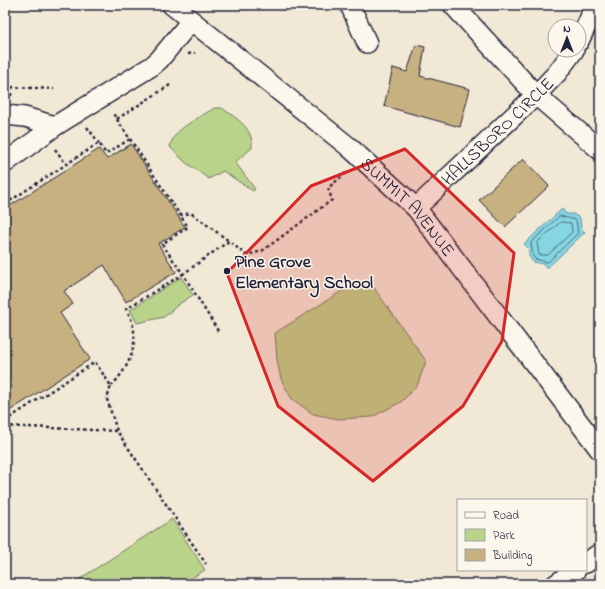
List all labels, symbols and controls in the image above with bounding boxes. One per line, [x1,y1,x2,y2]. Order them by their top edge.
north arrow [547,18,587,58]
text: N [563,21,571,37]
street label: HALLSBORO CIRCLE [436,72,561,193]
street label: SUMMIT AVENUE [353,152,460,263]
place label: Pine Grove Elementary School [235,250,373,298]
marker: Pine Grove Elementary School [222,266,232,276]
legend [457,499,587,571]
text: Road [493,507,519,525]
text: Park [493,527,515,545]
text: Building [492,547,532,566]

